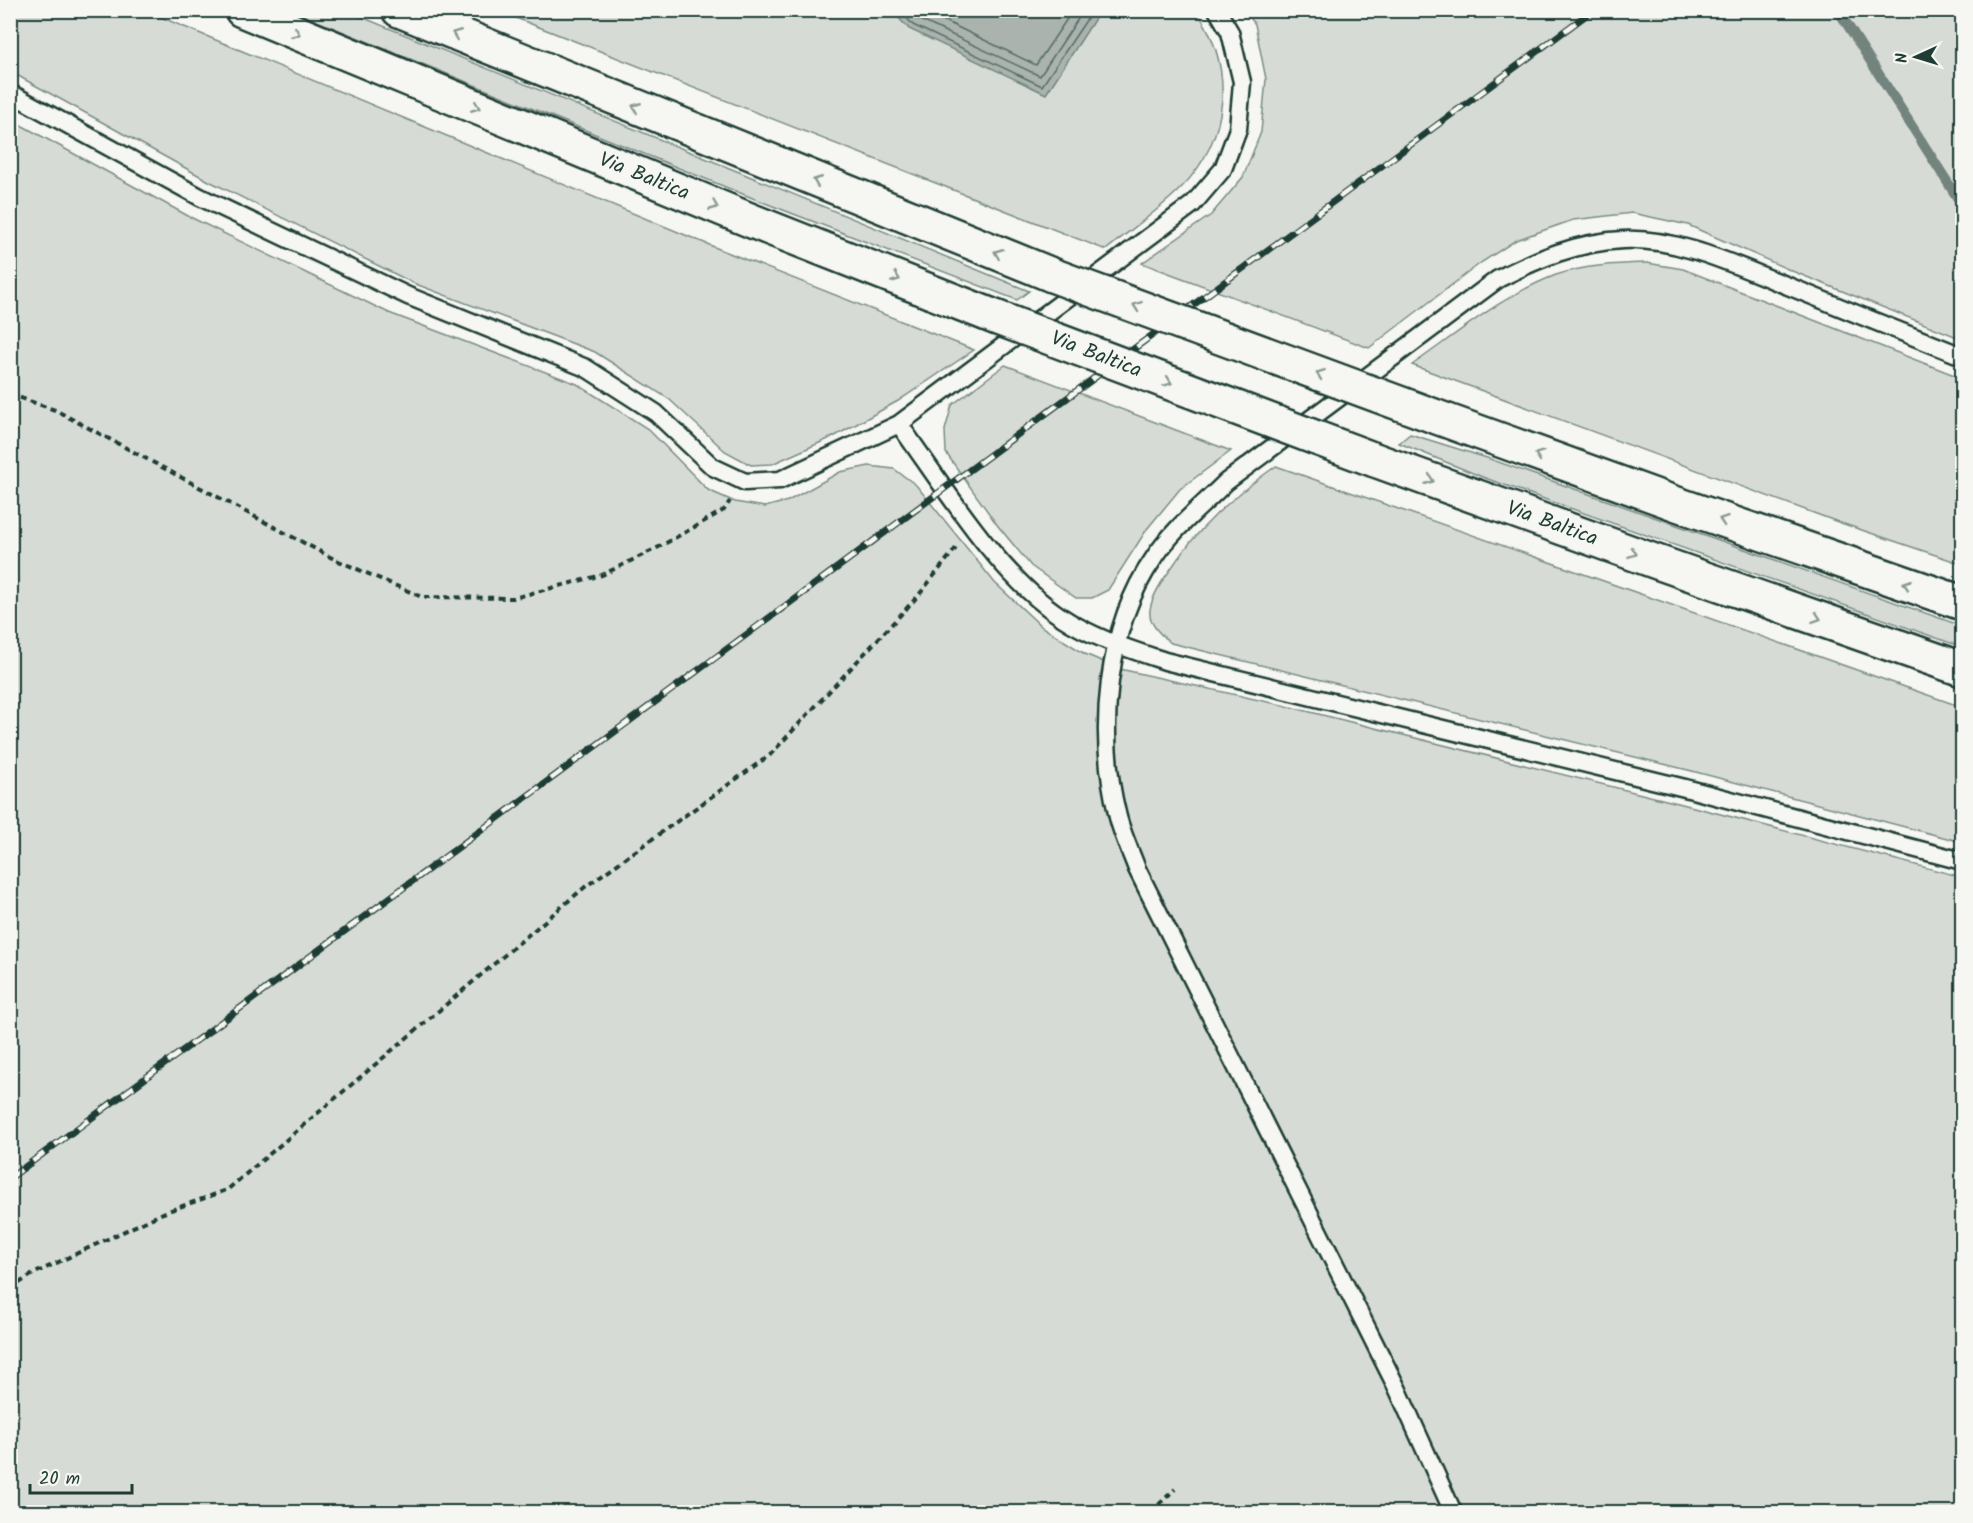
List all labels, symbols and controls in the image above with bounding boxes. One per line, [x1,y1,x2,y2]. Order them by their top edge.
one-way arrow [289,26,300,38]
north arrow [1886,27,1946,87]
one-way arrow [451,28,462,41]
text: N [1890,52,1915,64]
one-way arrow [470,100,481,112]
one-way arrow [632,102,643,114]
street label: Via Baltica [594,144,694,210]
one-way arrow [812,175,823,188]
one-way arrow [708,199,719,211]
one-way arrow [993,248,1004,260]
one-way arrow [889,271,900,283]
one-way arrow [1132,301,1143,313]
street label: Via Baltica [1046,323,1146,387]
one-way arrow [1315,369,1326,381]
one-way arrow [1162,375,1173,388]
one-way arrow [1535,449,1545,462]
one-way arrow [1424,473,1435,486]
street label: Via Baltica [1502,492,1602,556]
one-way arrow [1718,515,1729,528]
one-way arrow [1627,546,1638,559]
one-way arrow [1902,579,1913,592]
one-way arrow [1811,610,1822,623]
scale bar [30,1457,132,1495]
text: 20 m [39,1465,80,1494]

